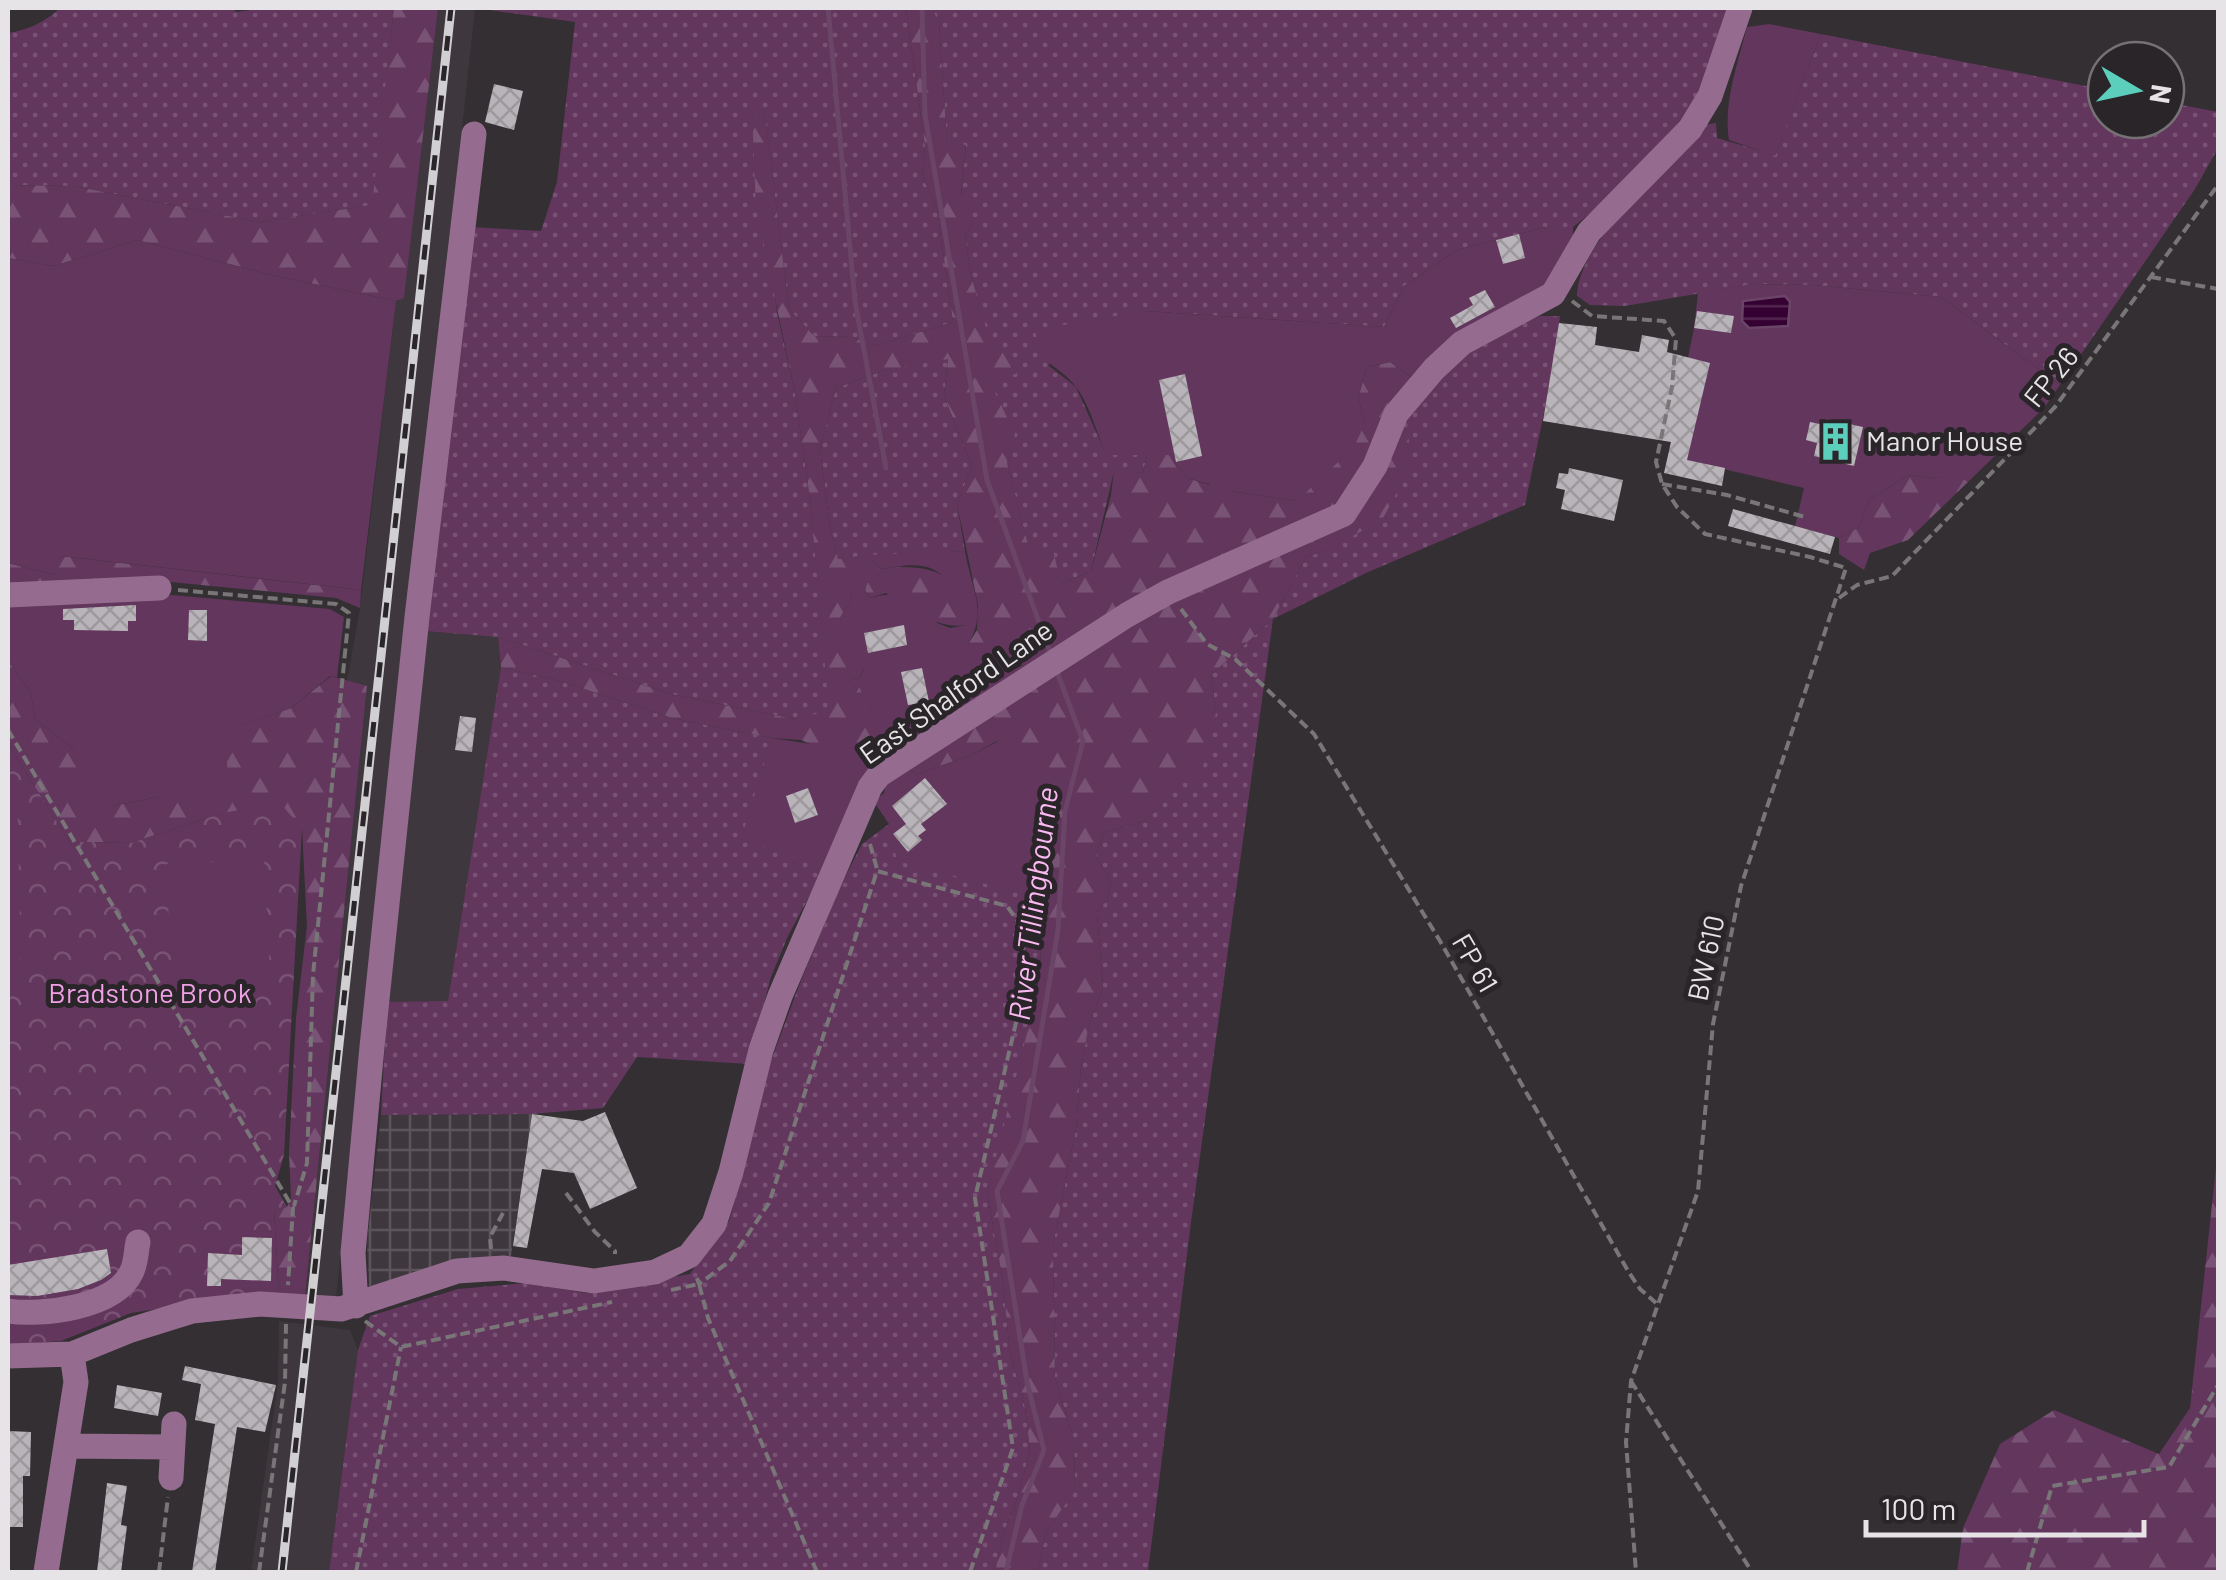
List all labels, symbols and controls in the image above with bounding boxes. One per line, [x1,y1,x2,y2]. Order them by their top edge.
north arrow [2086,40,2186,140]
text: N [2143,82,2180,106]
street label: FP 26 [2016,339,2085,413]
building icon: Manor House [1815,420,1857,462]
place label: Manor House [1866,423,2023,457]
street label: East Shalford Lane [852,612,1058,770]
water label: River Tillingbourne [1000,785,1064,1023]
street label: BW 610 [1679,912,1731,1004]
street label: FP 61 [1446,927,1506,998]
park label: Bradstone Brook [48,975,252,1009]
scale bar [1866,1475,2144,1537]
text: 100 m [1881,1490,1956,1526]

